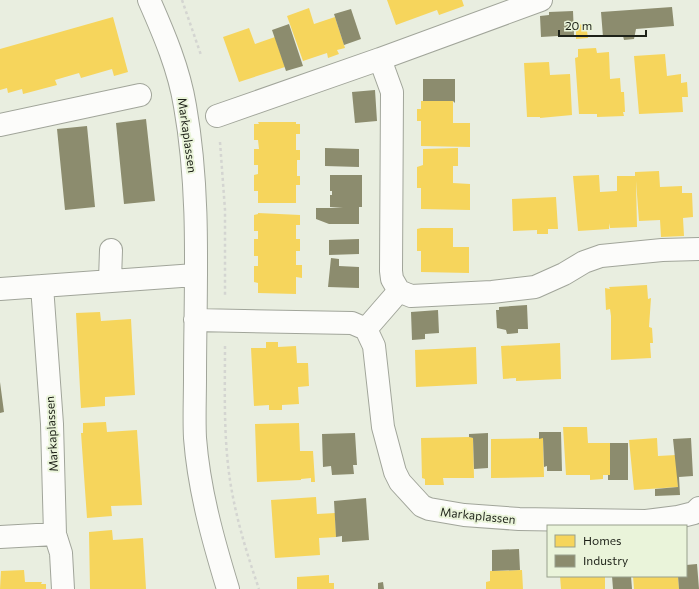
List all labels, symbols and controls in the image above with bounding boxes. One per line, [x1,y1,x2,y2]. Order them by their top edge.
scale bar [559,12,646,38]
text: 20 m [565,18,592,32]
street label: Markaplassen [176,97,200,173]
street label: Markaplassen [42,396,60,472]
street label: Markaplassen [440,504,516,526]
legend [547,525,687,577]
text: Homes [583,533,621,547]
text: Industry [583,553,628,567]

